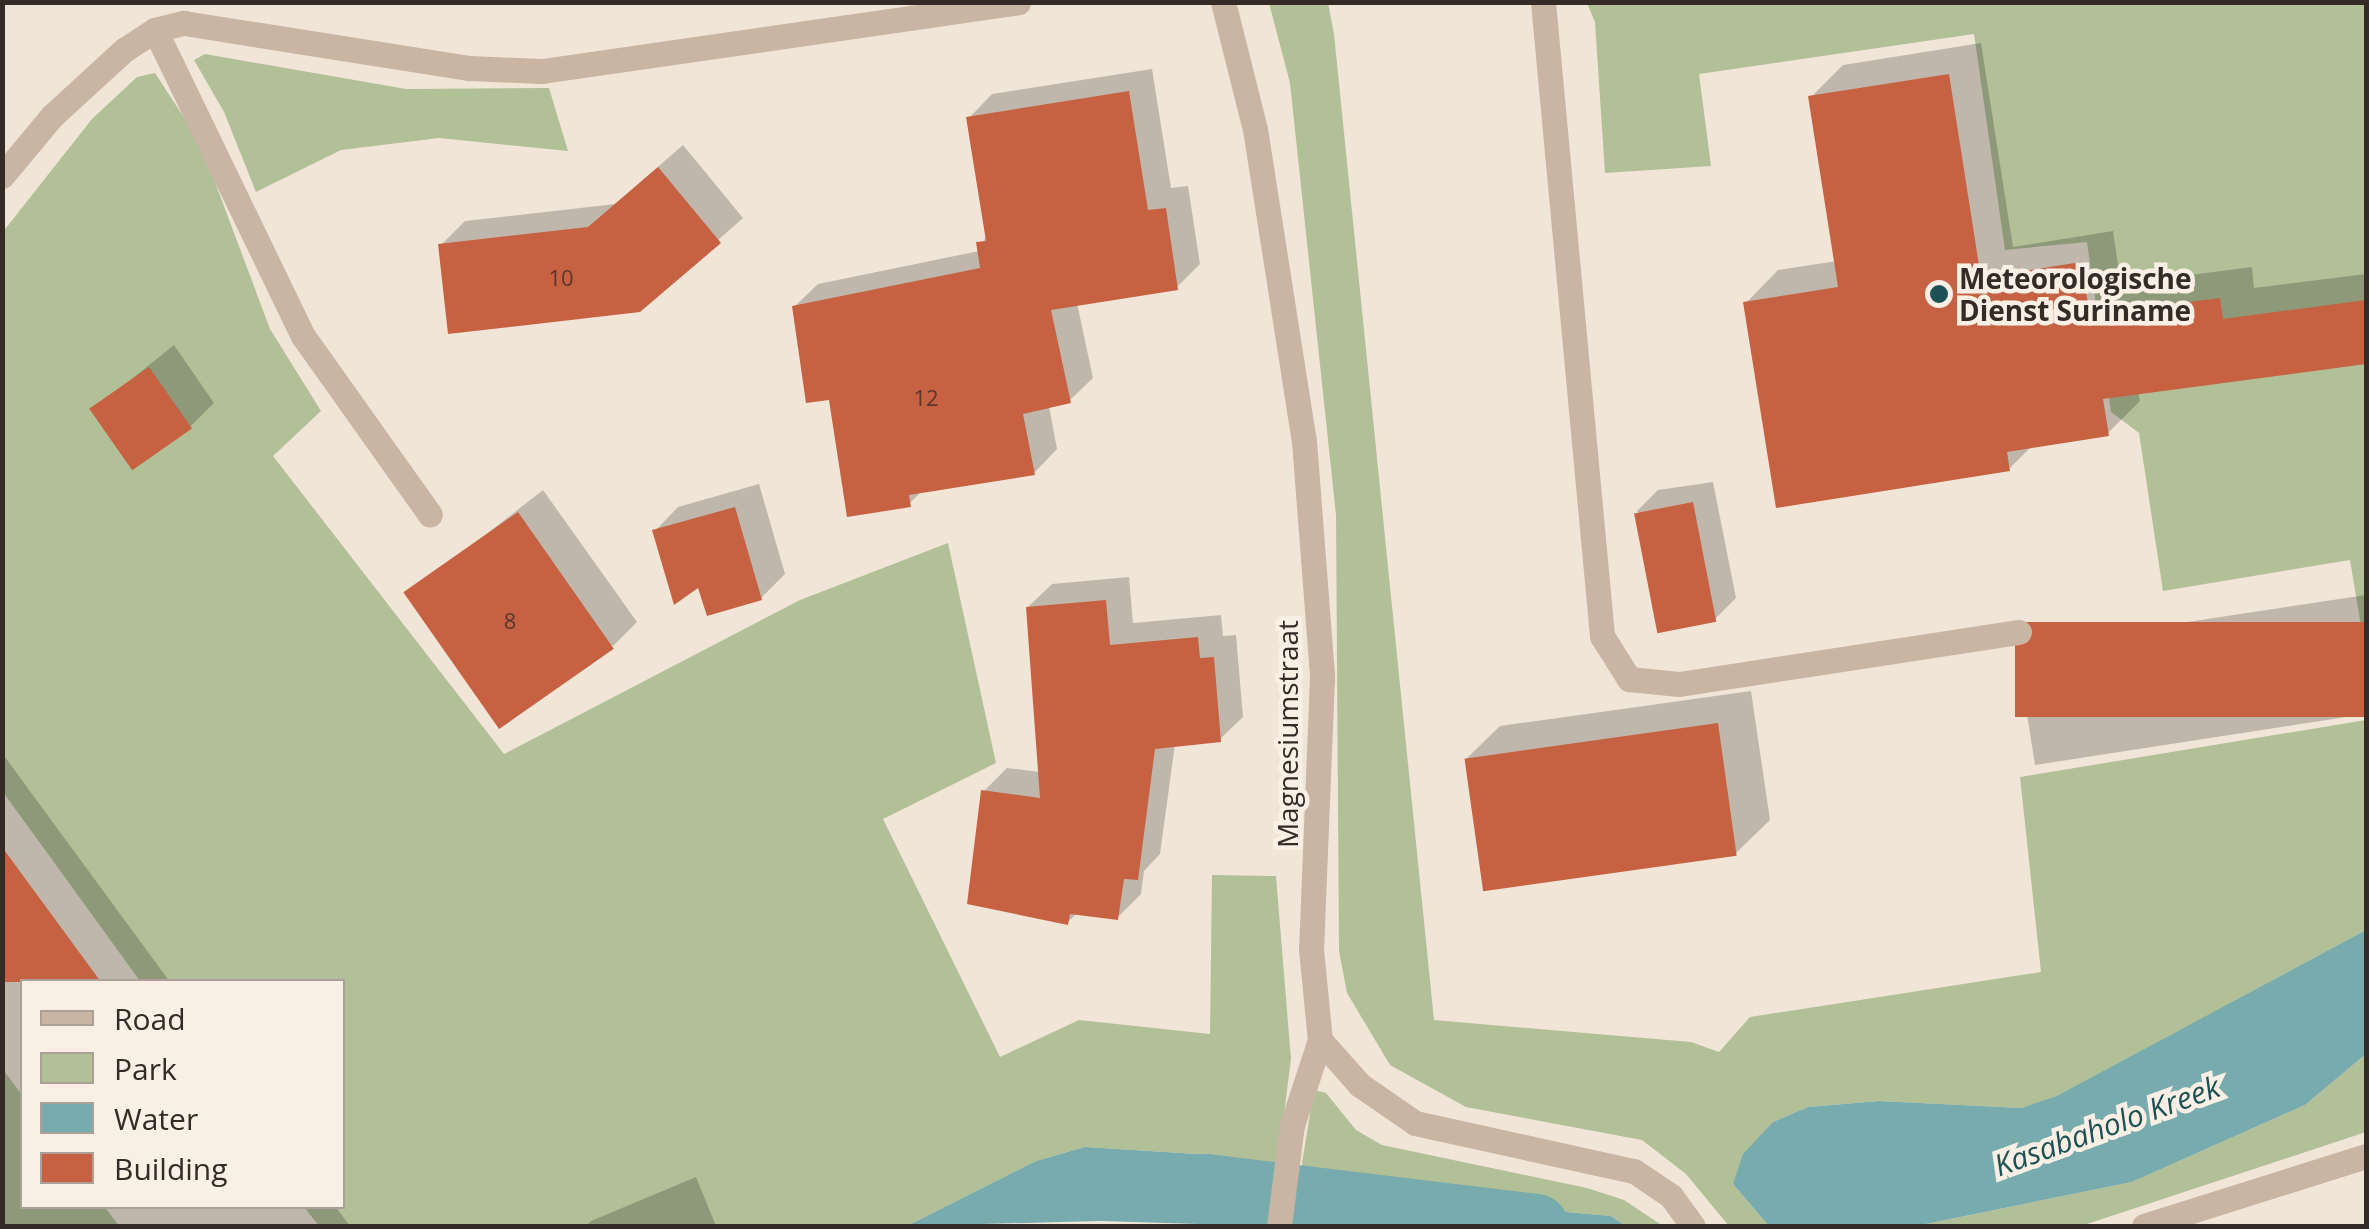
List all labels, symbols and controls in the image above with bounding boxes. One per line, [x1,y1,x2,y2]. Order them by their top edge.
place label: Meteorologische Dienst Suriname [1959,261,2192,327]
house number: 10 [548,265,574,291]
marker: Meteorologische Dienst Suriname [1928,283,1950,305]
house number: 12 [913,385,939,411]
house number: 8 [504,608,516,634]
street label: Magnesiumstraat [1270,620,1304,848]
legend [20,979,345,1209]
text: Road [114,998,186,1039]
text: Park [114,1048,177,1089]
water label: Kasabaholo Kreek [1989,1068,2225,1184]
text: Water [114,1098,198,1139]
text: Building [114,1148,228,1189]

